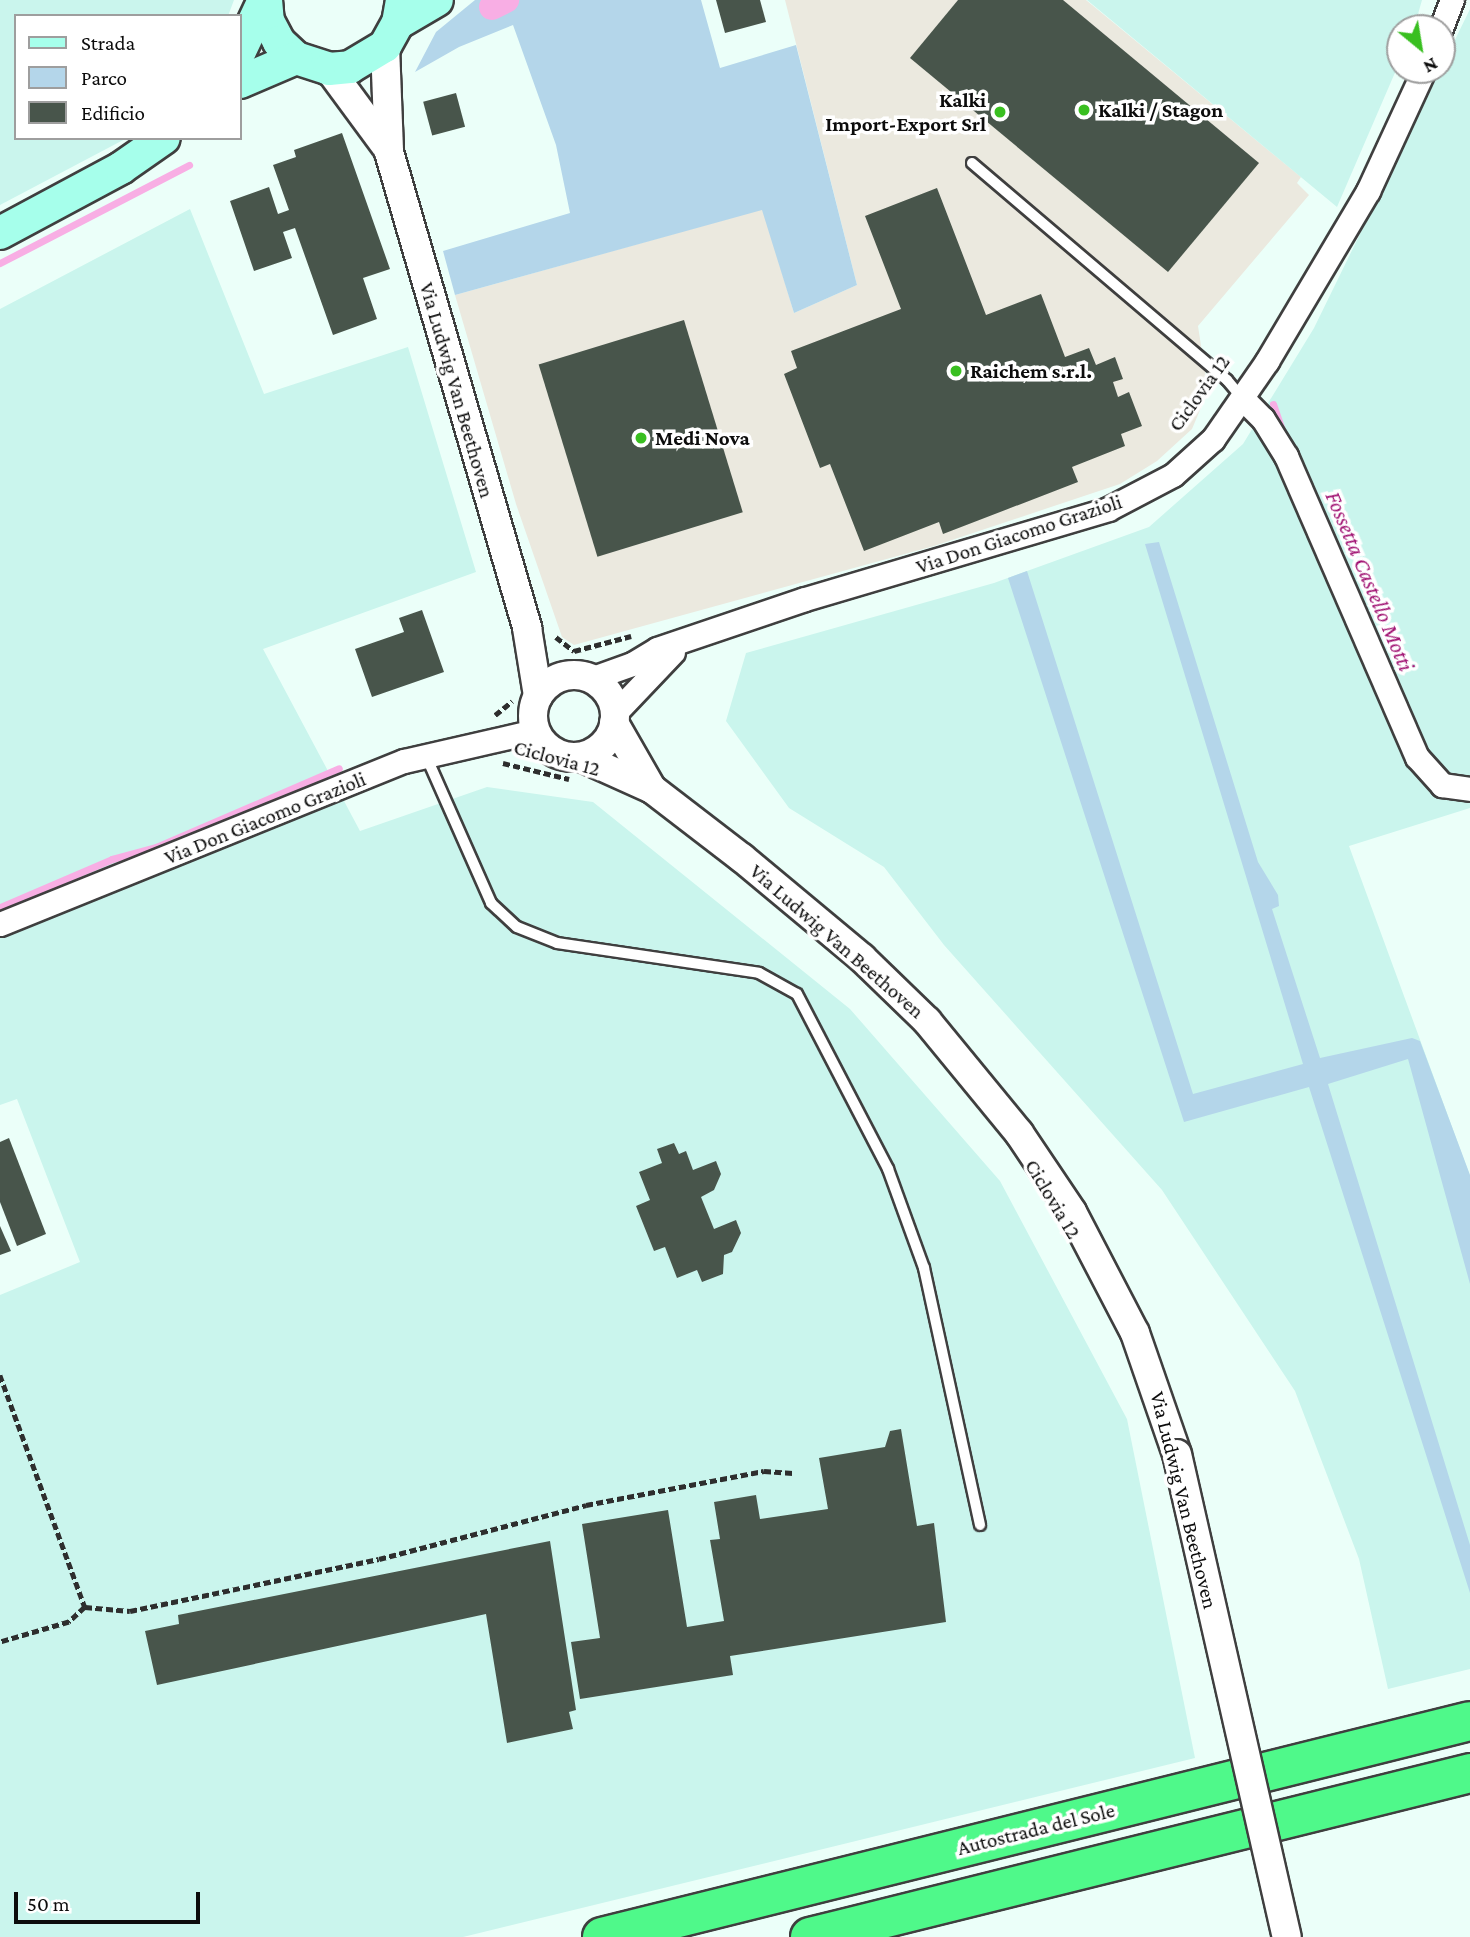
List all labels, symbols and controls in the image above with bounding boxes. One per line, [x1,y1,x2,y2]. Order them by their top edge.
legend [14,14,242,140]
north arrow [1386,14,1456,84]
text: Strada [81,31,135,55]
text: N [1420,54,1442,78]
text: Parco [81,66,127,90]
place label: Kalki Import-Export Srl [825,87,986,137]
place label: Kalki / Stagon [1098,97,1223,123]
text: Edificio [81,101,145,125]
marker: Kalki / Stagon [1076,102,1092,118]
marker: Kalki Import-Export Srl [992,104,1008,120]
street label: Via Ludwig Van Beethoven [414,279,500,501]
street label: Ciclovia 12 [1163,350,1235,436]
place label: Raichem s.r.l. [970,358,1092,384]
marker: Raichem s.r.l. [948,363,964,379]
place label: Medi Nova [655,425,750,451]
marker: Medi Nova [633,430,649,446]
water label: Fossetta Castello Motti [1320,487,1420,675]
street label: Via Don Giacomo Grazioli [913,489,1125,579]
street label: Ciclovia 12 [511,734,603,782]
street label: Via Don Giacomo Grazioli [161,766,369,870]
street label: Via Ludwig Van Beethoven [745,858,929,1024]
street label: Ciclovia 12 [1019,1155,1087,1243]
street label: Via Ludwig Van Beethoven [1145,1389,1223,1611]
street label: Autostrada del Sole [955,1797,1117,1861]
scale bar [18,1878,203,1922]
text: 50 m [27,1892,70,1916]

